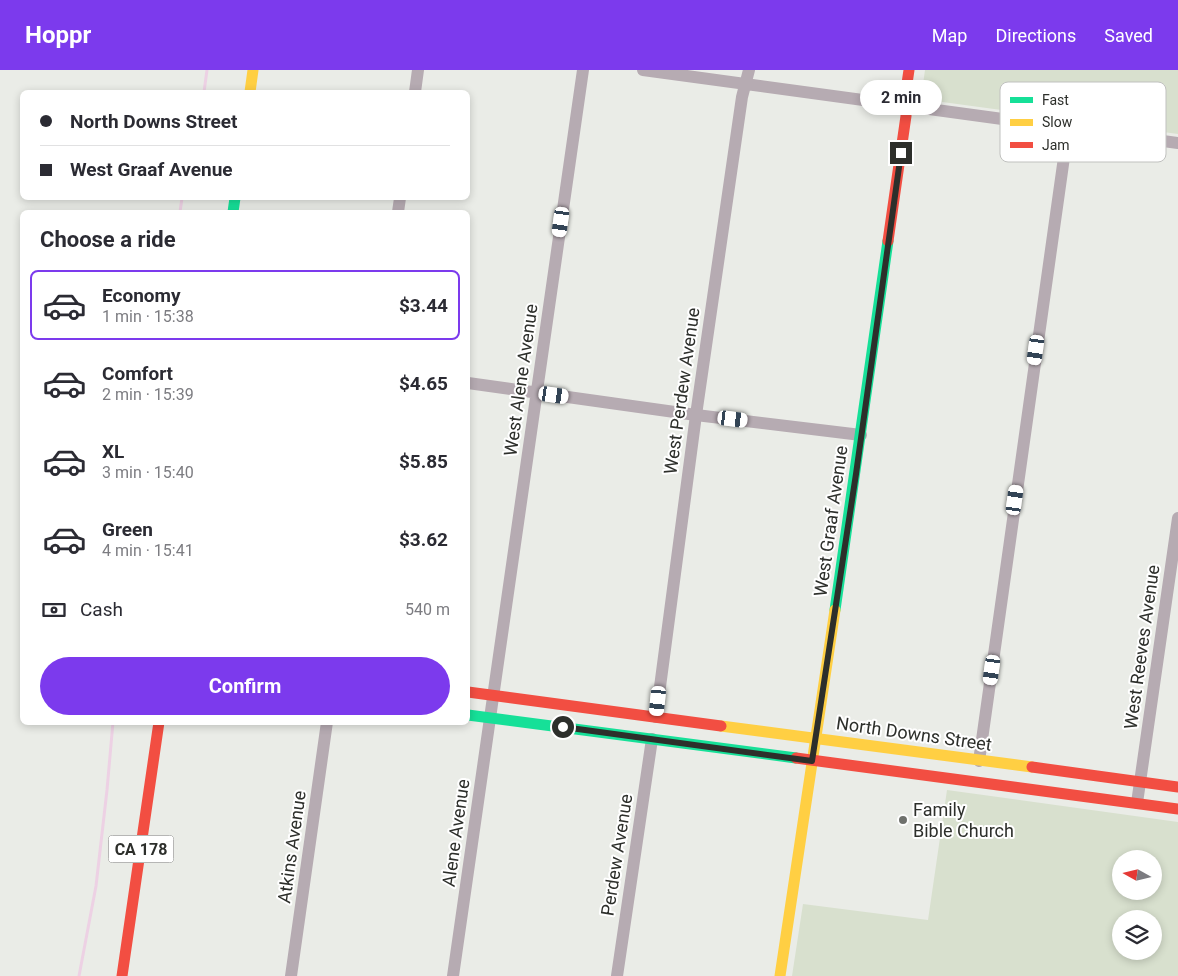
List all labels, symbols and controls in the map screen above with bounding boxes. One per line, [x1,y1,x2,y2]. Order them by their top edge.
text: Hoppr [25,21,91,49]
text: Map [932,25,967,46]
text: Directions [995,25,1076,46]
text: Saved [1104,25,1153,46]
callout: 2 min [860,81,942,116]
legend [1000,82,1166,162]
text: 2 min [881,88,921,107]
text: Fast [1042,92,1069,108]
text: North Downs Street [70,110,237,133]
text: Slow [1042,114,1073,130]
text: Jam [1042,137,1070,153]
route end [890,142,912,164]
text: West Graaf Avenue [70,158,233,181]
car [551,206,570,238]
text: Choose a ride [40,227,176,252]
icon: car [42,283,87,328]
text: Economy [102,284,181,307]
text: $3.44 [399,294,448,317]
street label: West Alene Avenue [499,303,542,457]
street label: West Perdew Avenue [659,306,704,476]
text: 1 min · 15:38 [102,307,194,326]
car [1026,334,1045,366]
icon: car [42,361,87,406]
text: Comfort [102,362,173,385]
text: $4.65 [399,372,448,395]
text: 2 min · 15:39 [102,385,194,404]
car [538,385,569,405]
car [717,410,748,428]
icon: car [42,439,87,484]
text: XL [102,440,124,463]
street label: West Graaf Avenue [810,444,851,598]
text: $5.85 [399,450,448,473]
text: 3 min · 15:40 [102,463,194,482]
car [1005,484,1024,516]
icon: car [42,517,87,562]
text: Green [102,518,153,541]
text: $3.62 [399,528,448,551]
text: 4 min · 15:41 [102,541,194,560]
street label: West Reeves Avenue [1120,563,1163,730]
icon: cash [40,596,68,624]
text: Cash [80,598,123,621]
text: 540 m [405,600,450,619]
car [982,654,1001,686]
button: Confirm [40,657,450,715]
car [648,685,667,717]
street label: North Downs Street [835,712,993,755]
route start [552,716,574,738]
street label: Alene Avenue [438,778,473,888]
street label: Atkins Avenue [273,789,310,905]
street label: Perdew Avenue [596,792,637,917]
place label: Family Bible Church [913,799,1014,841]
marker: Family Bible Church [897,814,909,826]
road number: CA 178 [108,836,174,862]
north arrow [1112,850,1162,900]
map controls [1112,850,1162,960]
button: layers [1112,910,1162,960]

